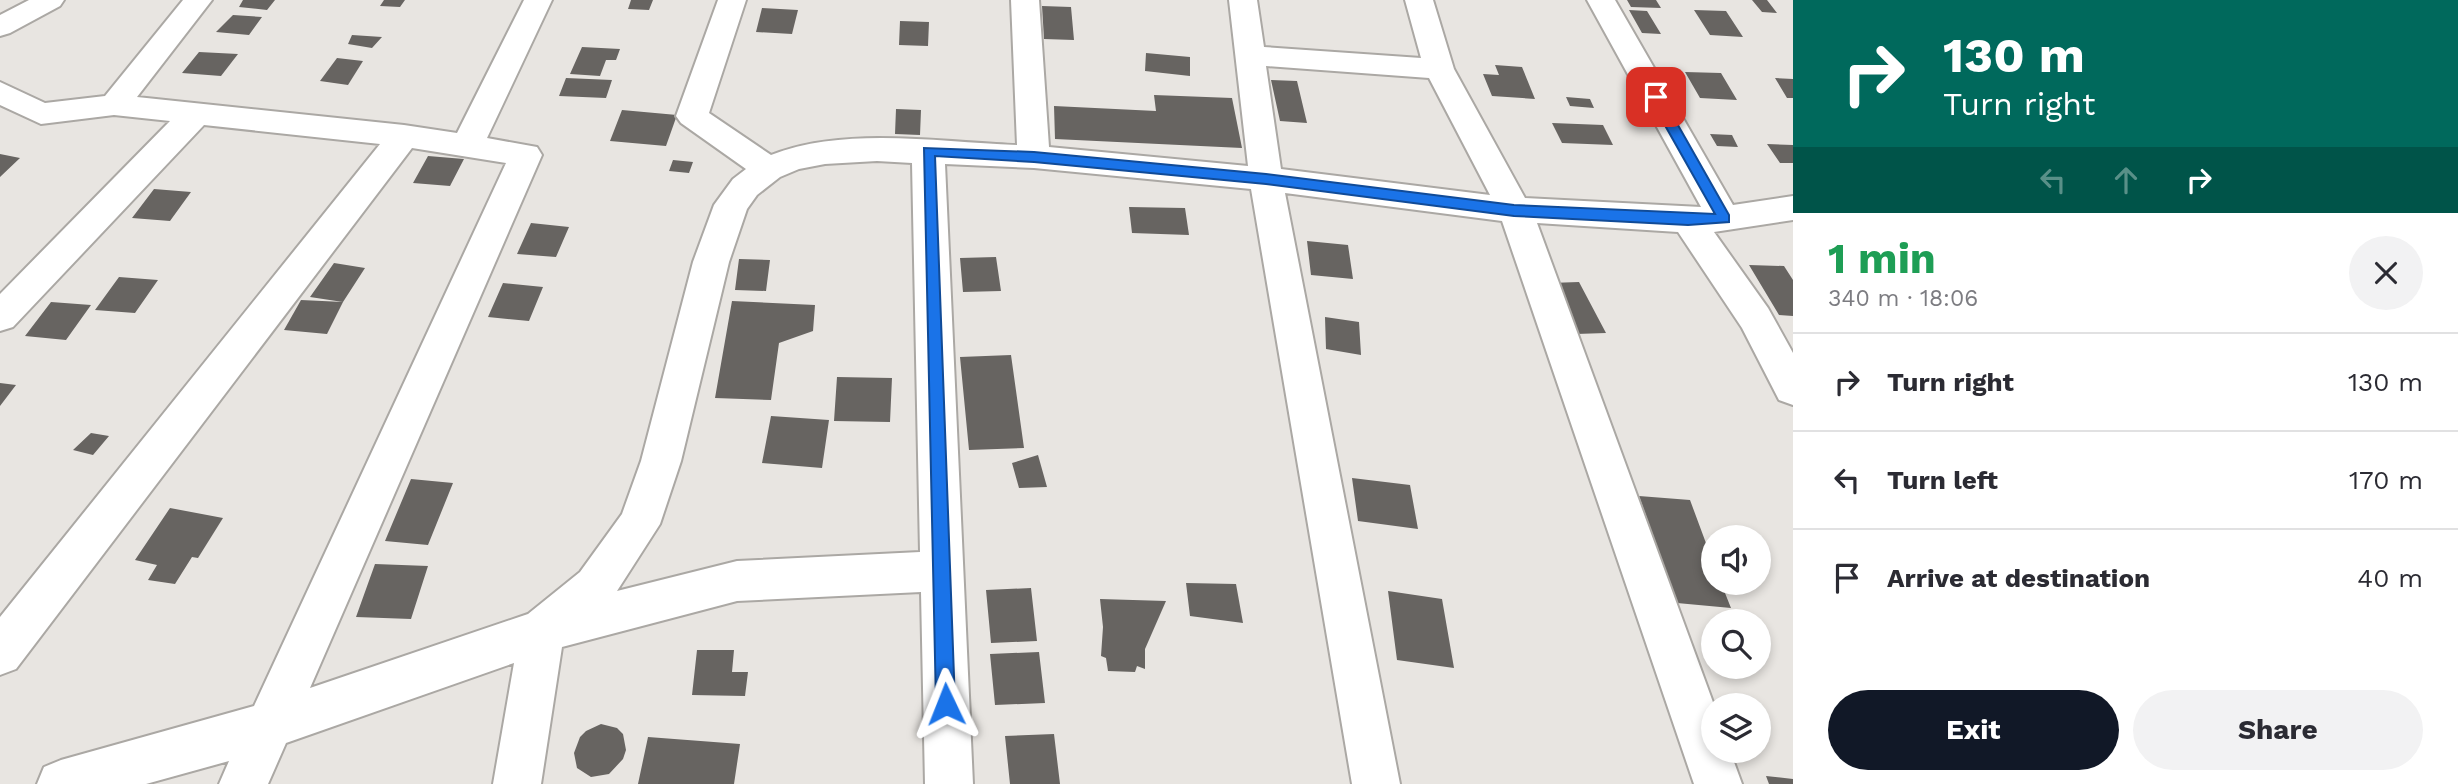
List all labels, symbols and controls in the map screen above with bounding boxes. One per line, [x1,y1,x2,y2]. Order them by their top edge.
text: 130 m [1943,26,2085,84]
icon: right [1828,28,1919,119]
pin [1626,67,1686,127]
icon: arrive [1637,78,1675,116]
text: Turn right [1943,85,2095,123]
icon: left [2034,161,2072,199]
icon: ahead [2107,161,2145,199]
icon: right [2180,161,2218,199]
text: 1 min [1828,234,1936,283]
button: close [2349,236,2423,310]
text: 340 m · 18:06 [1828,285,1978,312]
icon: right [1828,363,1866,401]
text: Turn right [1887,367,2014,397]
text: 130 m [2348,367,2423,397]
icon: left [1828,461,1866,499]
text: Turn left [1887,465,1998,495]
text: 170 m [2349,465,2423,495]
map controls [1701,525,1771,763]
button: sound [1701,525,1771,595]
icon: arrive [1828,559,1866,597]
text: Arrive at destination [1887,563,2150,593]
text: 40 m [2357,563,2423,593]
button: search [1701,609,1771,679]
position arrow [909,667,983,741]
button: Exit [1828,690,2119,770]
button: Share [2133,690,2423,770]
button: layers [1701,693,1771,763]

